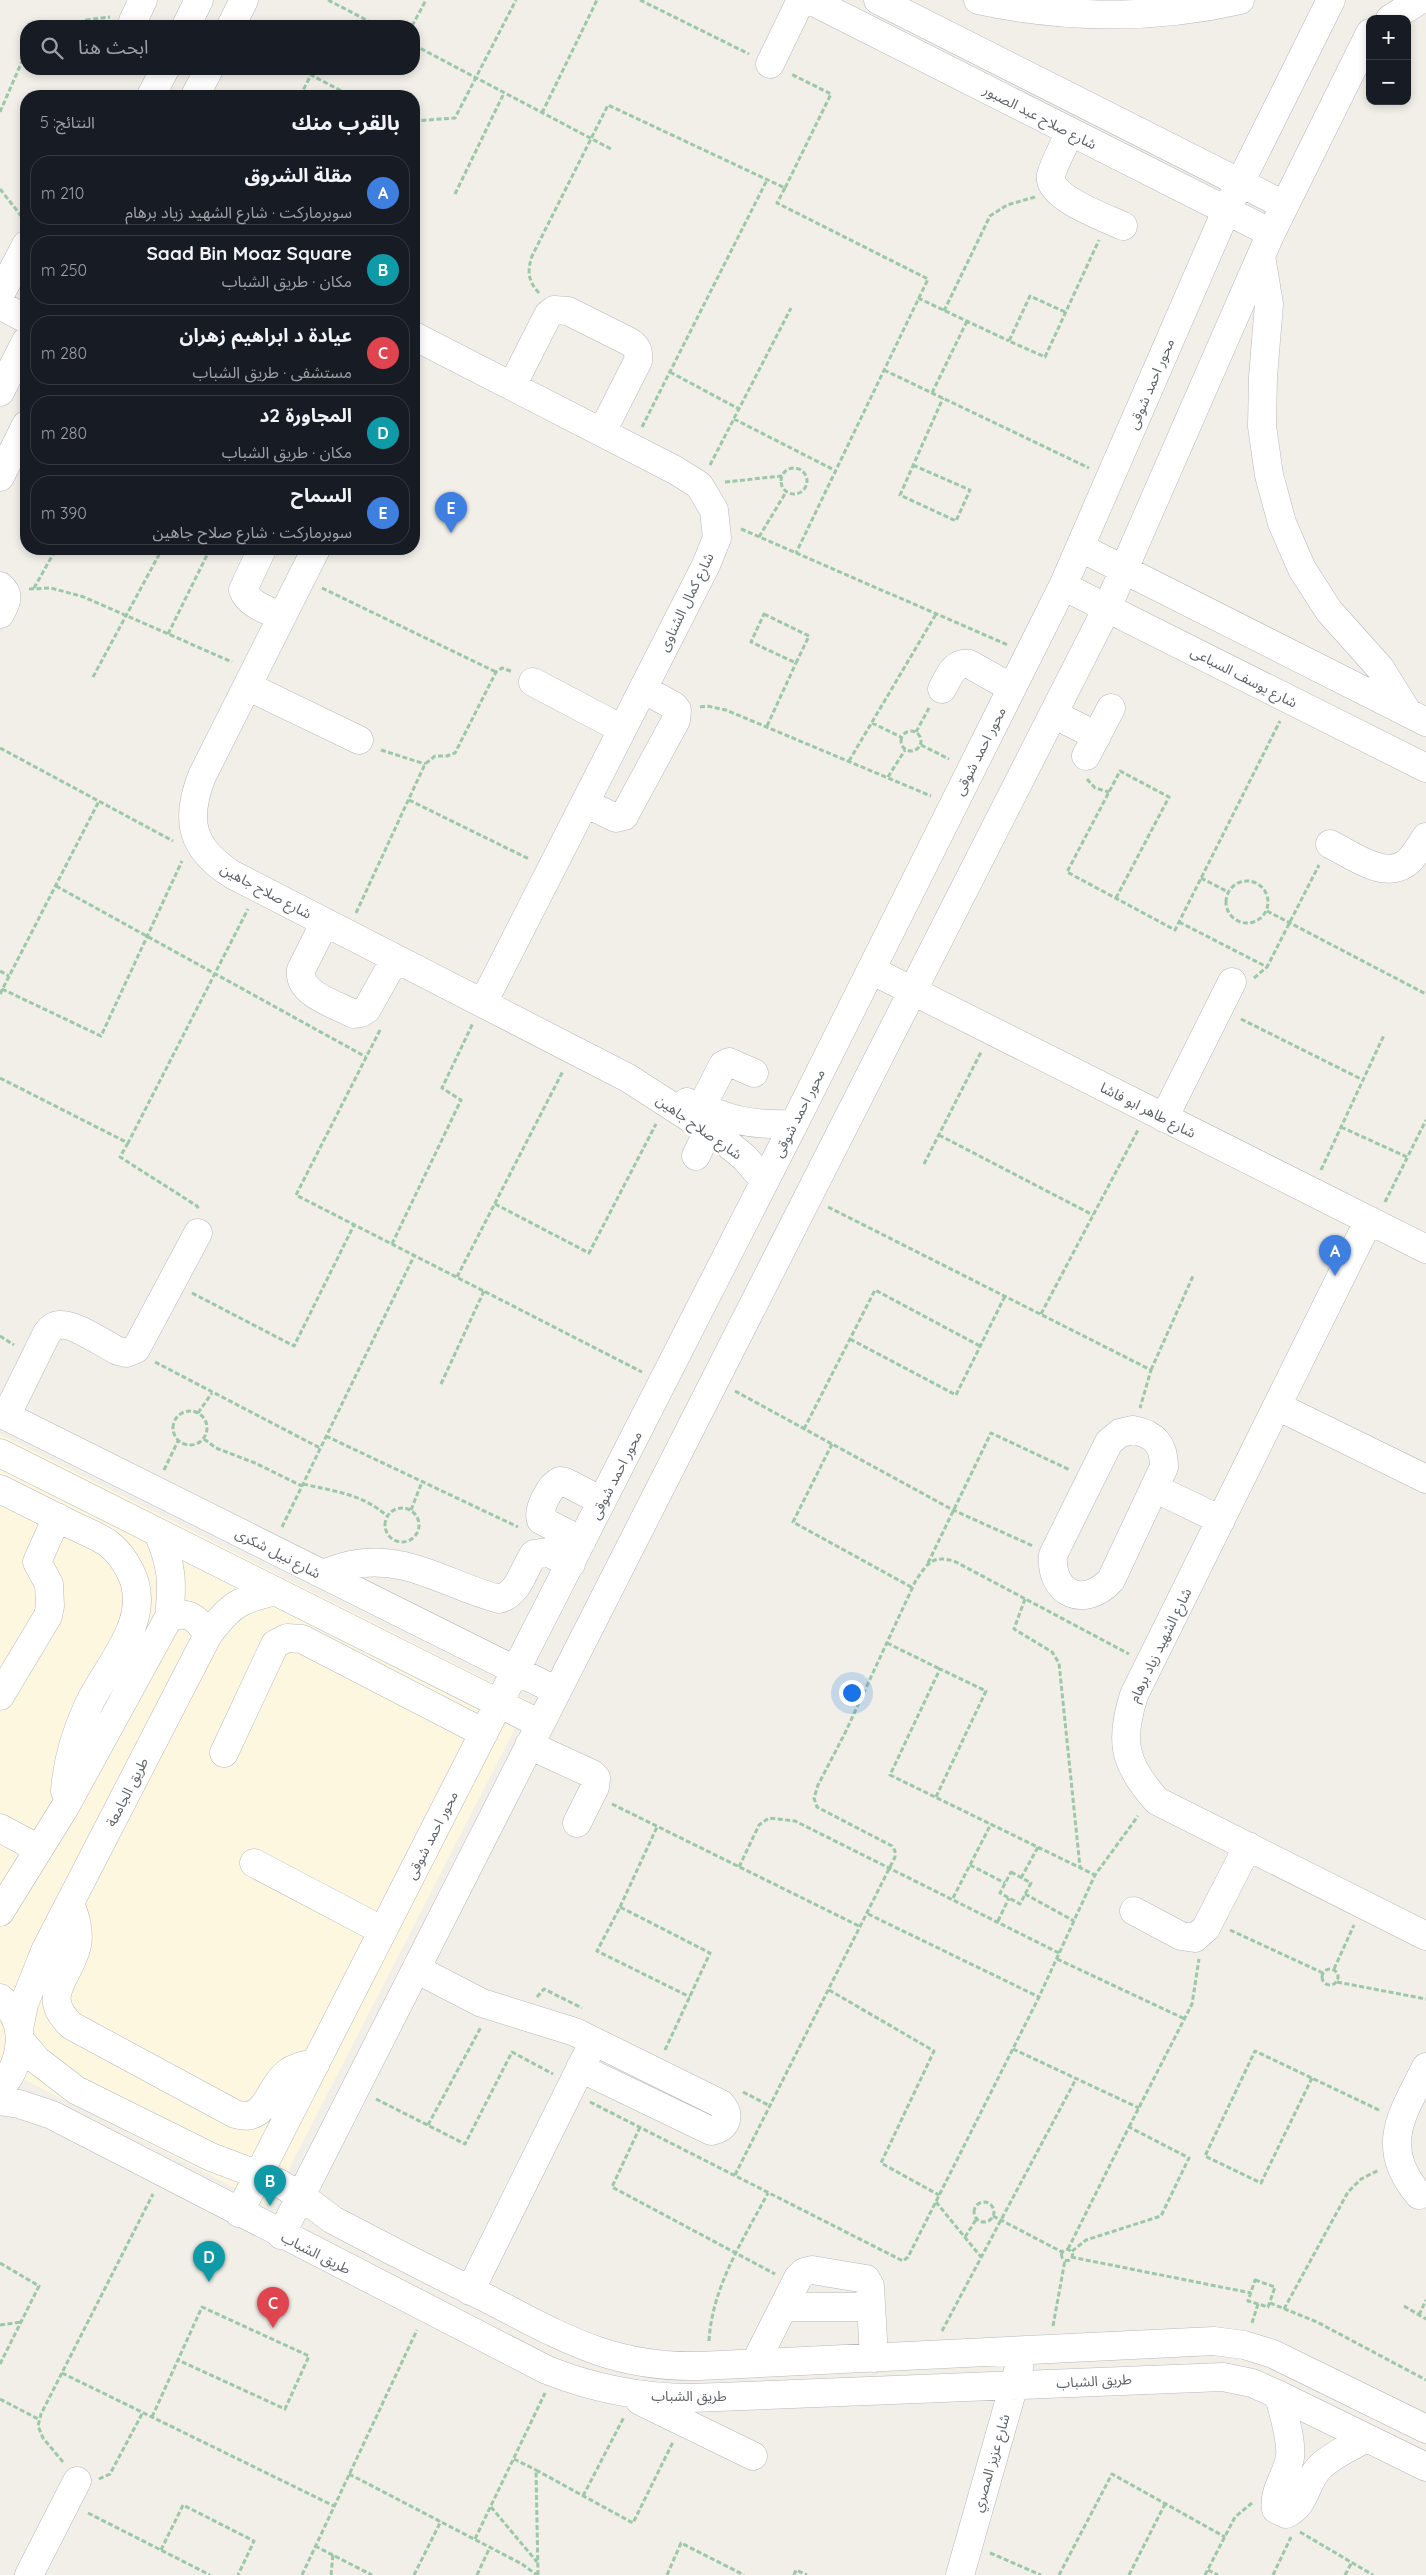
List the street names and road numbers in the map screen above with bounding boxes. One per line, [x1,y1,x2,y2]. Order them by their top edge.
street label: شارع صلاح عبد الصبور [979,80,1100,155]
street label: محور احمد شوقى [1124,336,1178,432]
street label: شارع كمال الشناوى [654,550,719,655]
street label: شارع يوسف السباعى [1187,642,1300,713]
street label: محور احمد شوقى [950,704,1010,798]
street label: شارع صلاح جاهين [216,859,315,924]
street label: محور احمد شوقى [769,1066,829,1160]
street label: شارع طاهر ابو فاشا [1096,1078,1199,1144]
street label: شارع صلاح جاهين [651,1091,745,1165]
street label: محور احمد شوقى [586,1428,646,1522]
street label: شارع نبيل شكرى [231,1524,324,1584]
street label: شارع الشهيد زياد برهام [1125,1585,1197,1706]
street label: طريق الجامعة [102,1754,153,1830]
street label: محور احمد شوقى [402,1788,462,1882]
street label: طريق الشباب [278,2228,354,2279]
street label: طريق الشباب [1056,2370,1132,2393]
street label: طريق الشباب [651,2387,727,2406]
street label: شارع عزيز المصري [968,2412,1016,2515]

